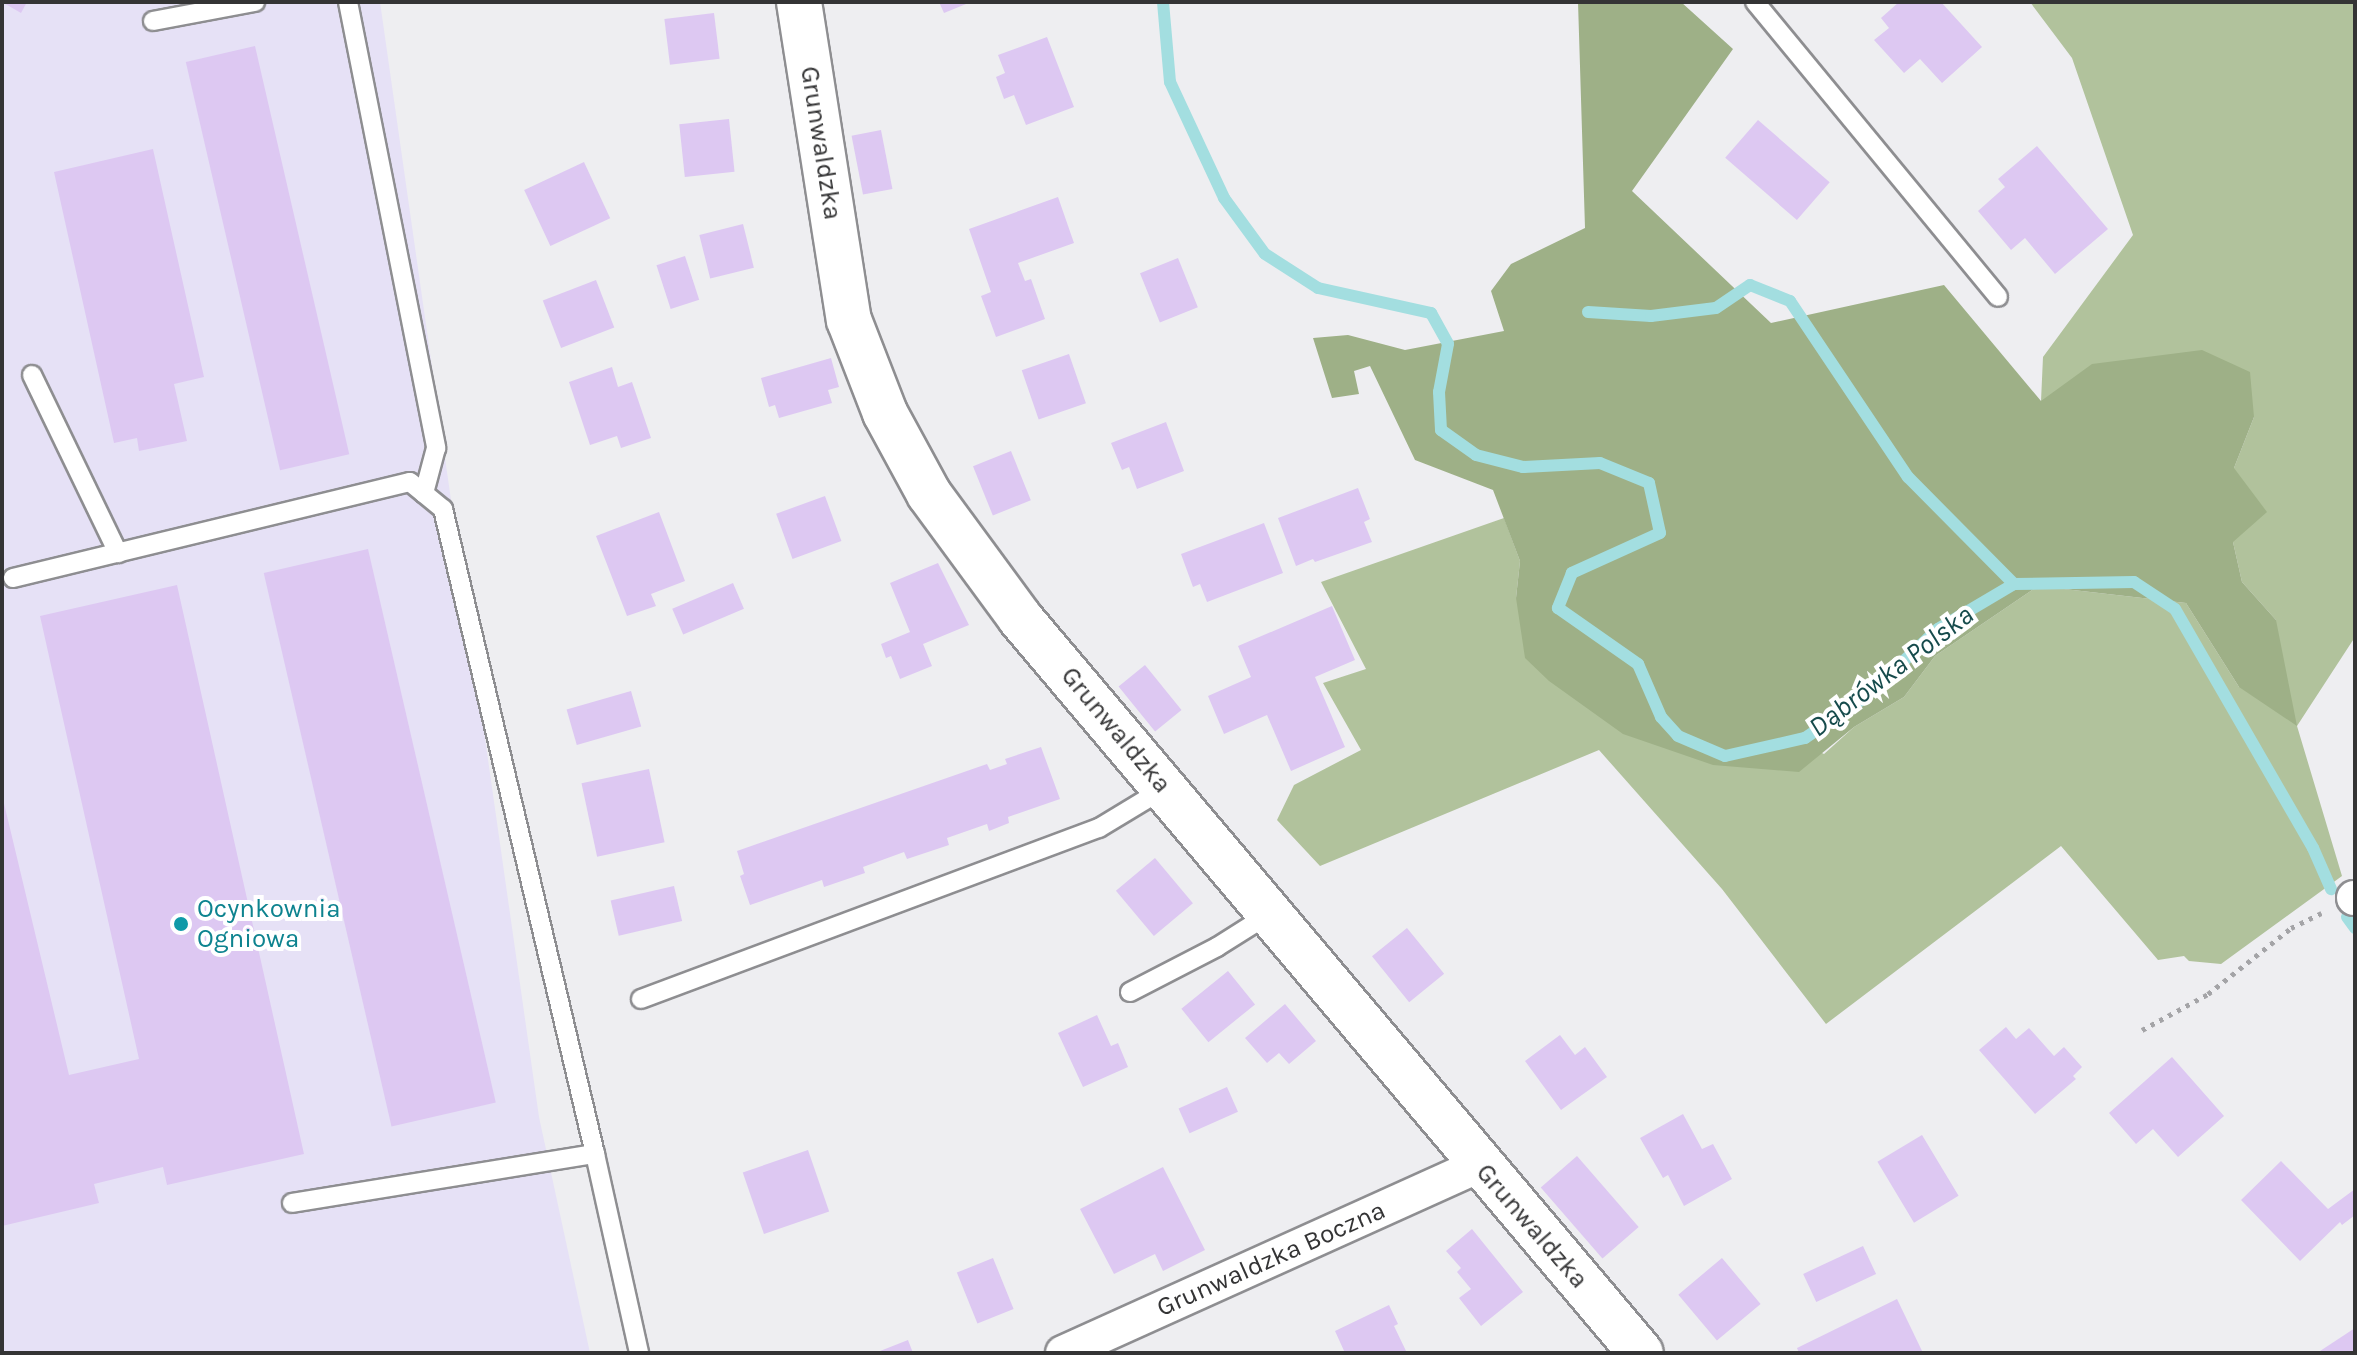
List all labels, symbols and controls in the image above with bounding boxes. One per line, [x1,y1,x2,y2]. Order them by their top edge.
street label: Grunwaldzka [793,64,849,222]
water label: Dąbrówka Polska [1802,598,1980,744]
street label: Grunwaldzka [1054,661,1178,799]
place label: Ocynkownia Ogniowa [197,893,340,954]
marker: Ocynkownia Ogniowa [172,915,190,933]
street label: Grunwaldzka [1469,1157,1595,1295]
street label: Grunwaldzka Boczna [1152,1195,1390,1323]

